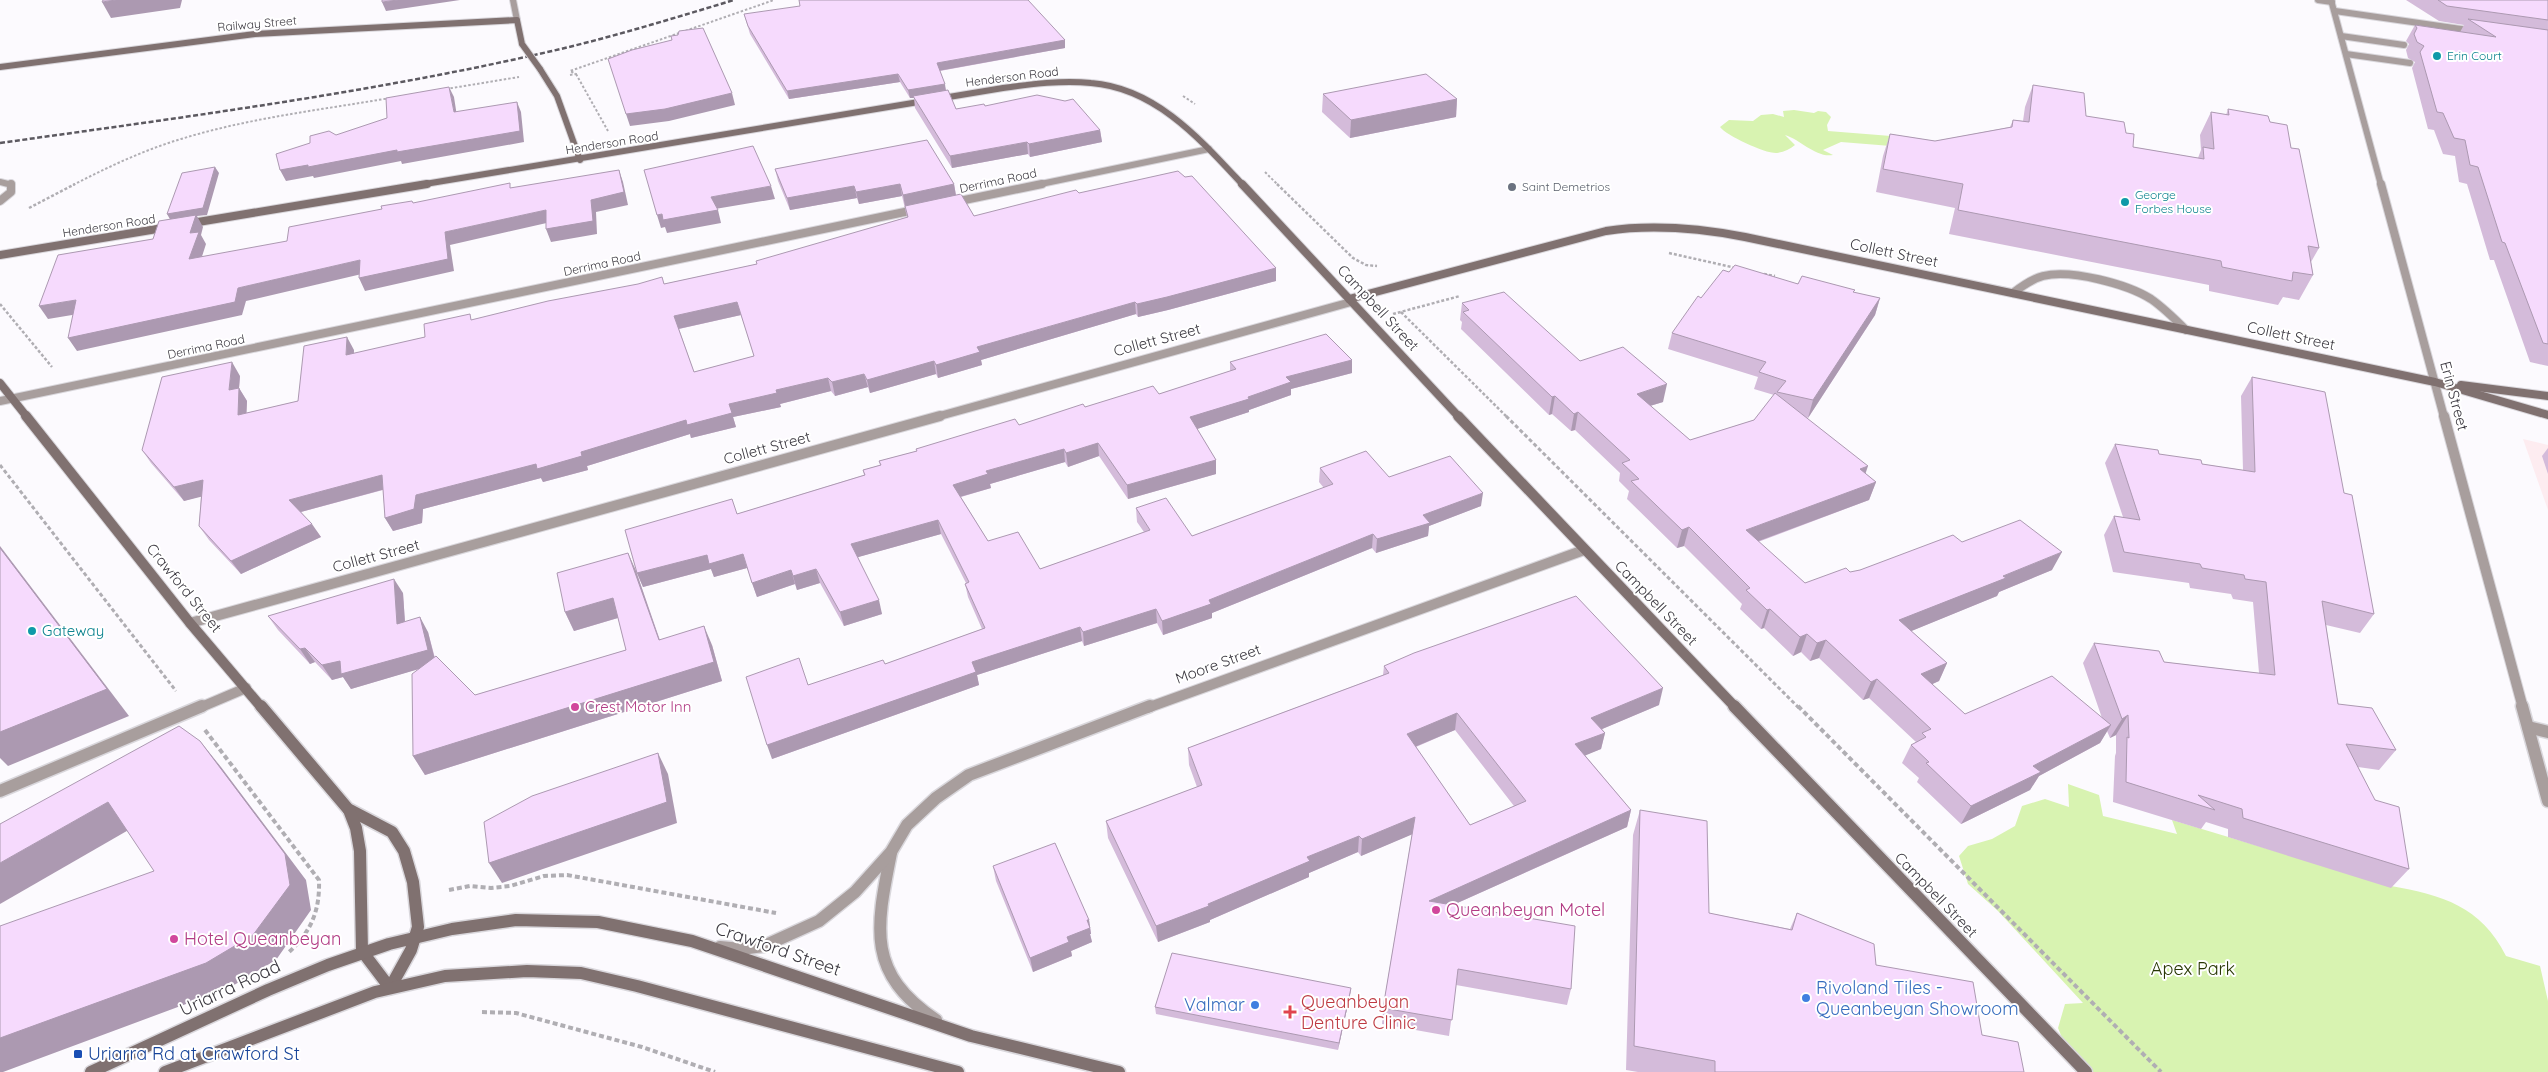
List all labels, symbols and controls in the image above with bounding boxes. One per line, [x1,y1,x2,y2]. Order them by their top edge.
street label: Railway Street [217,13,297,34]
place label: Erin Court [2447,48,2502,63]
marker: Erin Court [2431,50,2443,62]
street label: Henderson Road [964,63,1059,90]
street label: Henderson Road [564,128,659,157]
street label: Derrima Road [958,165,1038,196]
place label: Saint Demetrios [1522,179,1611,194]
marker: Saint Demetrios [1506,181,1518,193]
place label: George Forbes House [2135,187,2212,216]
marker: George Forbes House [2119,196,2131,208]
street label: Henderson Road [61,211,156,240]
street label: Collett Street [1848,234,1940,271]
street label: Derrima Road [562,248,642,279]
street label: Campbell Street [1333,261,1423,355]
street label: Collett Street [2245,317,2337,354]
street label: Collett Street [1111,319,1202,360]
street label: Derrima Road [166,331,246,362]
street label: Erin Street [2436,359,2473,433]
street label: Collett Street [721,427,812,468]
street label: Collett Street [330,535,421,576]
street label: Crawford Street [143,539,226,636]
street label: Campbell Street [1611,556,1702,649]
place label: Gateway [42,621,104,640]
marker: Gateway [26,625,38,637]
street label: Moore Street [1173,639,1263,688]
place label: Crest Motor Inn [585,697,691,716]
marker: Crest Motor Inn [569,701,581,713]
street label: Campbell Street [1891,848,1982,941]
place label: Queanbeyan Motel [1446,898,1605,921]
marker: Queanbeyan Motel [1430,904,1442,916]
street label: Crawford Street [712,916,844,981]
place label: Hotel Queanbeyan [184,927,341,950]
marker: Hotel Queanbeyan [168,933,180,945]
street label: Uriarra Road [176,954,284,1021]
park label: Apex Park [2151,957,2235,980]
place label: Rivoland Tiles - Queanbeyan Showroom [1816,976,2019,1020]
place label: Queanbeyan Denture Clinic [1301,990,1416,1034]
marker: Rivoland Tiles - Queanbeyan Showroom [1800,992,1812,1004]
place label: Valmar [1184,993,1245,1016]
marker: Valmar [1249,999,1261,1011]
marker: Queanbeyan Denture Clinic [1283,1005,1297,1019]
place label: Uriarra Rd at Crawford St [88,1042,300,1065]
marker: Uriarra Rd at Crawford St [72,1048,84,1060]

